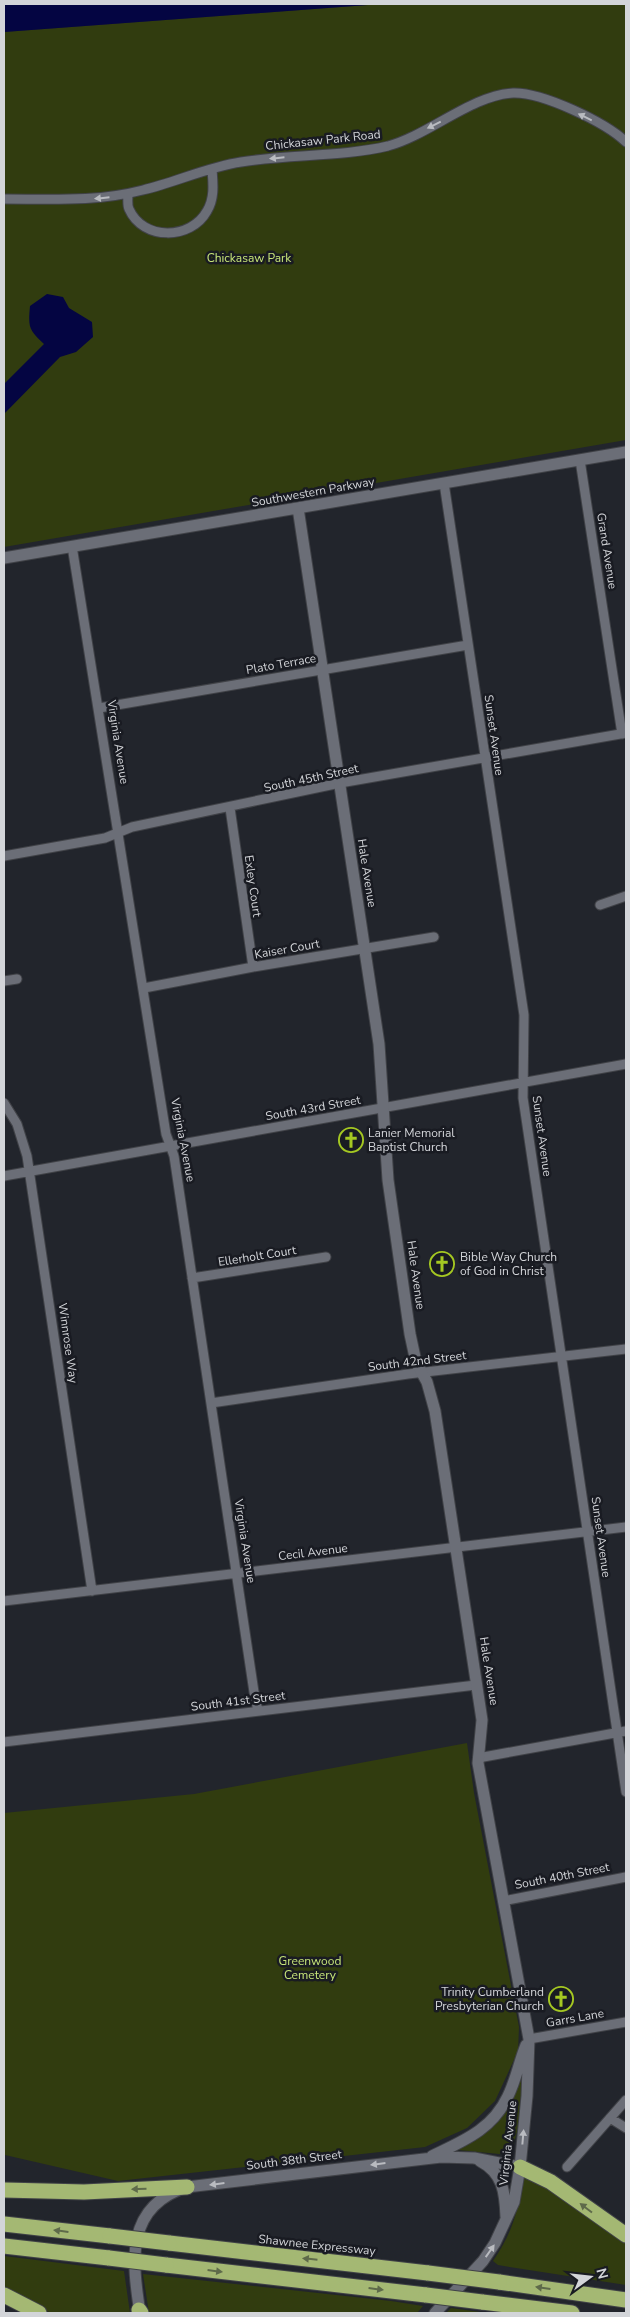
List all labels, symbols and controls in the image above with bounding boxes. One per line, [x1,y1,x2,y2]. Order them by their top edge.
one-way arrow [578,113,592,121]
one-way arrow [427,122,441,130]
street label: Chickasaw Park Road [265,126,381,154]
one-way arrow [268,154,284,162]
one-way arrow [93,194,109,202]
park label: Chickasaw Park [207,250,292,266]
street label: Southwestern Parkway [250,473,377,511]
street label: Grand Avenue [593,512,621,590]
street label: Plato Terrace [245,650,317,678]
street label: Sunset Avenue [480,694,508,776]
street label: Virginia Avenue [103,698,133,785]
street label: South 45th Street [262,760,360,796]
street label: Hale Avenue [354,838,380,908]
street label: Exley Court [241,854,265,919]
street label: Kaiser Court [253,935,322,963]
street label: South 43rd Street [264,1092,363,1124]
street label: Sunset Avenue [528,1095,556,1177]
street label: Virginia Avenue [167,1096,199,1183]
place label: Lanier Memorial Baptist Church [368,1125,455,1155]
church icon: Lanier Memorial Baptist Church [338,1127,364,1153]
street label: Hale Avenue [403,1240,429,1310]
street label: Ellerholt Court [217,1242,298,1270]
place label: Bible Way Church of God in Christ [460,1249,557,1279]
church icon: Bible Way Church of God in Christ [429,1251,455,1277]
street label: Winnrose Way [54,1302,82,1385]
street label: South 42nd Street [367,1347,468,1375]
street label: Sunset Avenue [587,1496,615,1578]
street label: Virginia Avenue [230,1497,260,1584]
street label: Cecil Avenue [277,1540,349,1564]
street label: Hale Avenue [476,1636,502,1706]
street label: South 41st Street [190,1687,287,1715]
street label: South 40th Street [513,1859,611,1893]
park label: Greenwood Cemetery [279,1953,341,1983]
place label: Trinity Cumberland Presbyterian Church [435,1984,544,2014]
church icon: Trinity Cumberland Presbyterian Church [548,1986,574,2012]
street label: Garrs Lane [545,2005,605,2031]
street label: Virginia Avenue [495,2100,520,2187]
one-way arrow [519,2129,527,2145]
street label: South 38th Street [245,2146,343,2174]
one-way arrow [370,2160,386,2168]
one-way arrow [209,2180,225,2188]
one-way arrow [130,2185,146,2193]
one-way arrow [579,2203,593,2213]
one-way arrow [53,2227,69,2235]
street label: Shawnee Expressway [257,2231,377,2259]
one-way arrow [485,2244,495,2257]
north arrow [565,2252,615,2302]
one-way arrow [302,2255,318,2263]
text: N [592,2266,613,2281]
one-way arrow [207,2267,223,2275]
one-way arrow [535,2284,551,2292]
one-way arrow [368,2286,384,2294]

